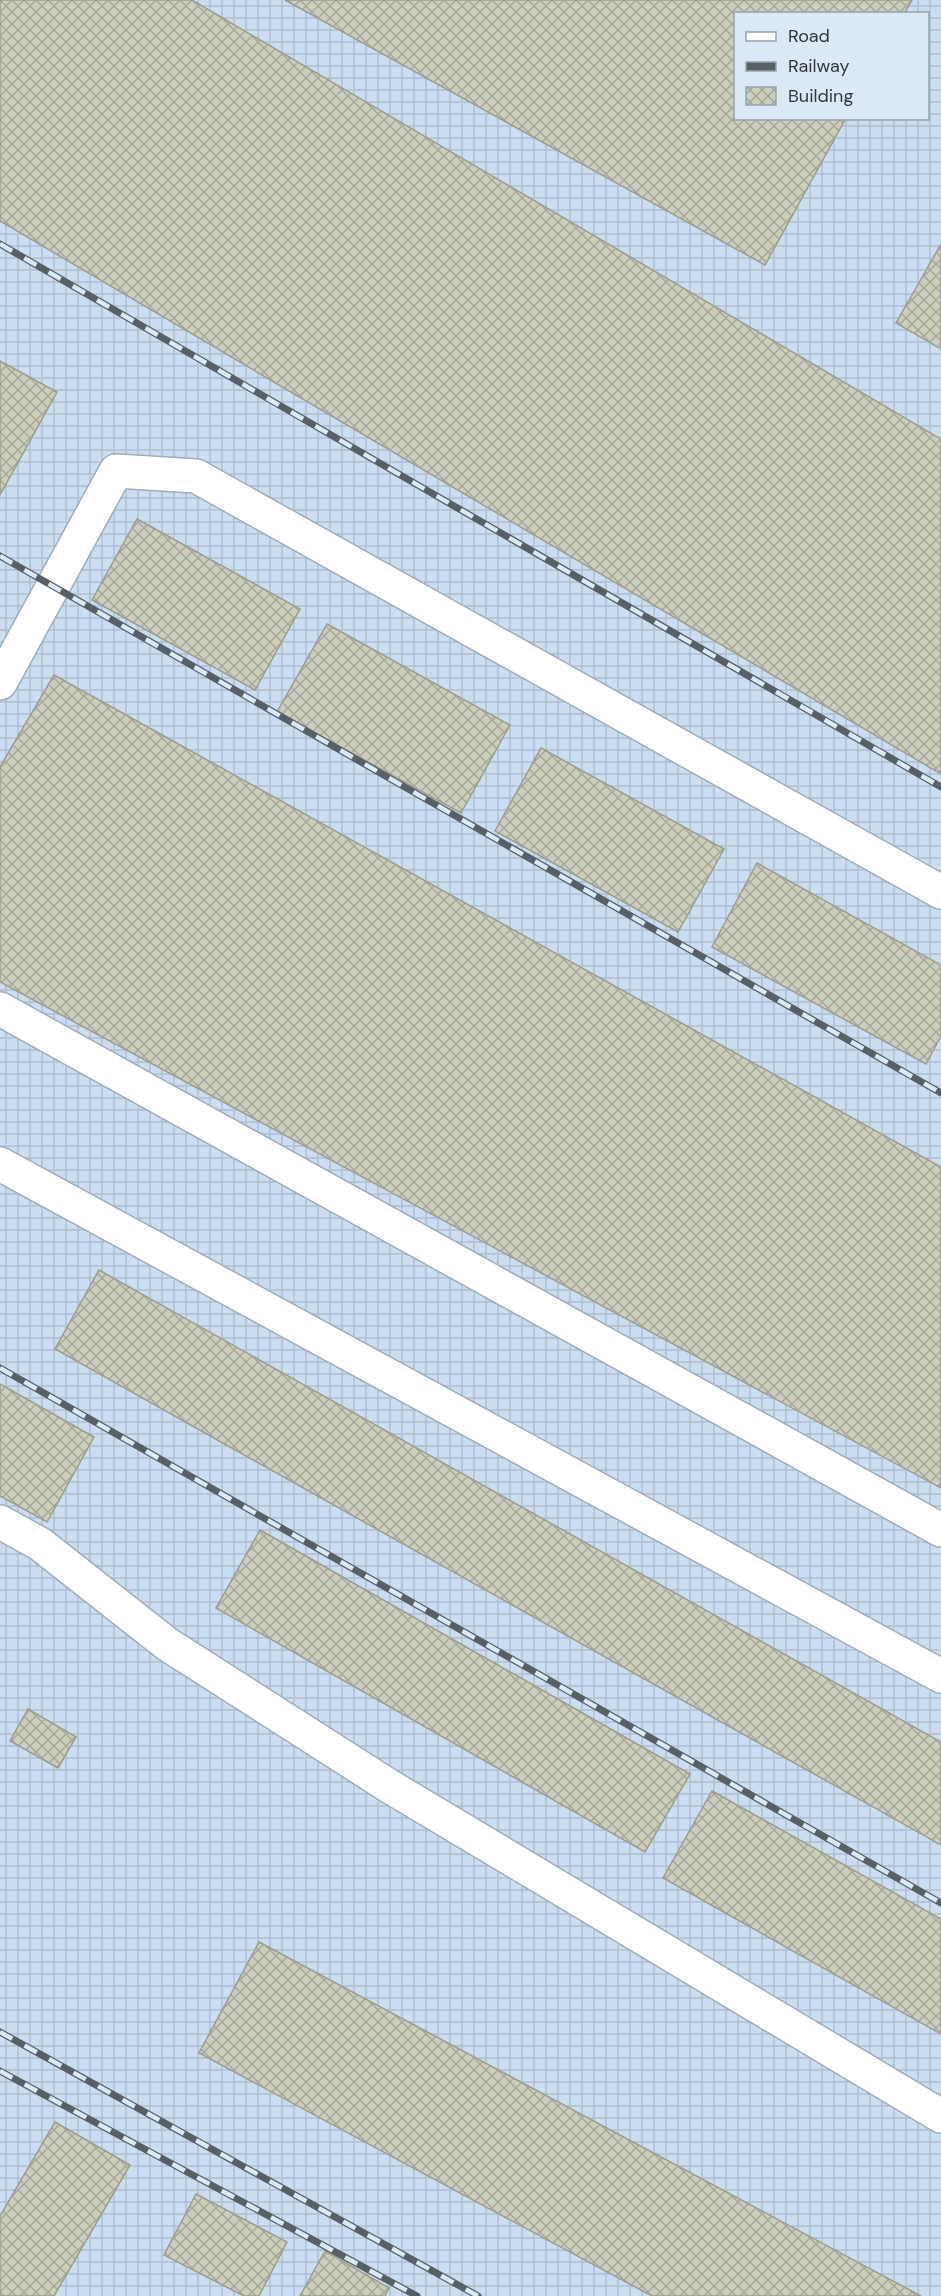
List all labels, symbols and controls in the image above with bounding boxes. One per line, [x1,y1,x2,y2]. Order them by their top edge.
legend [734,12,929,120]
text: Road [788,24,830,48]
text: Railway [788,54,850,78]
text: Building [788,84,853,108]

